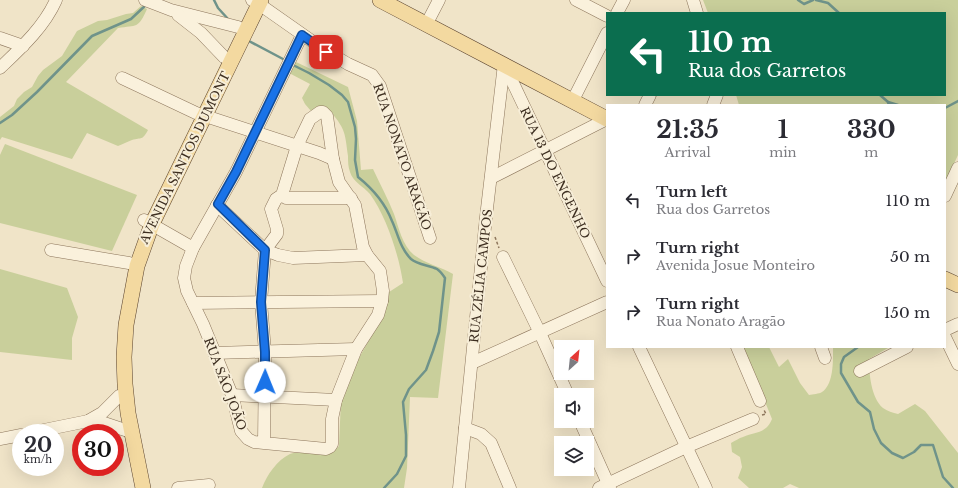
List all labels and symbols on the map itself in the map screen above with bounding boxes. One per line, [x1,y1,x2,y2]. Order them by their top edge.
pin [309,35,343,69]
street label: AVENIDA SANTOS DUMONT [136,69,233,247]
street label: RUA NONATO ARAGÃO [370,81,435,232]
street label: RUA 13 DO ENGENHO [517,105,594,241]
street label: RUA ZÉLIA CAMPOS [465,208,495,344]
street label: RUA SÃO JOÃO [201,335,250,432]
north arrow [554,340,594,380]
position arrow [244,361,286,403]
speed limit sign: 30 [72,424,124,476]

